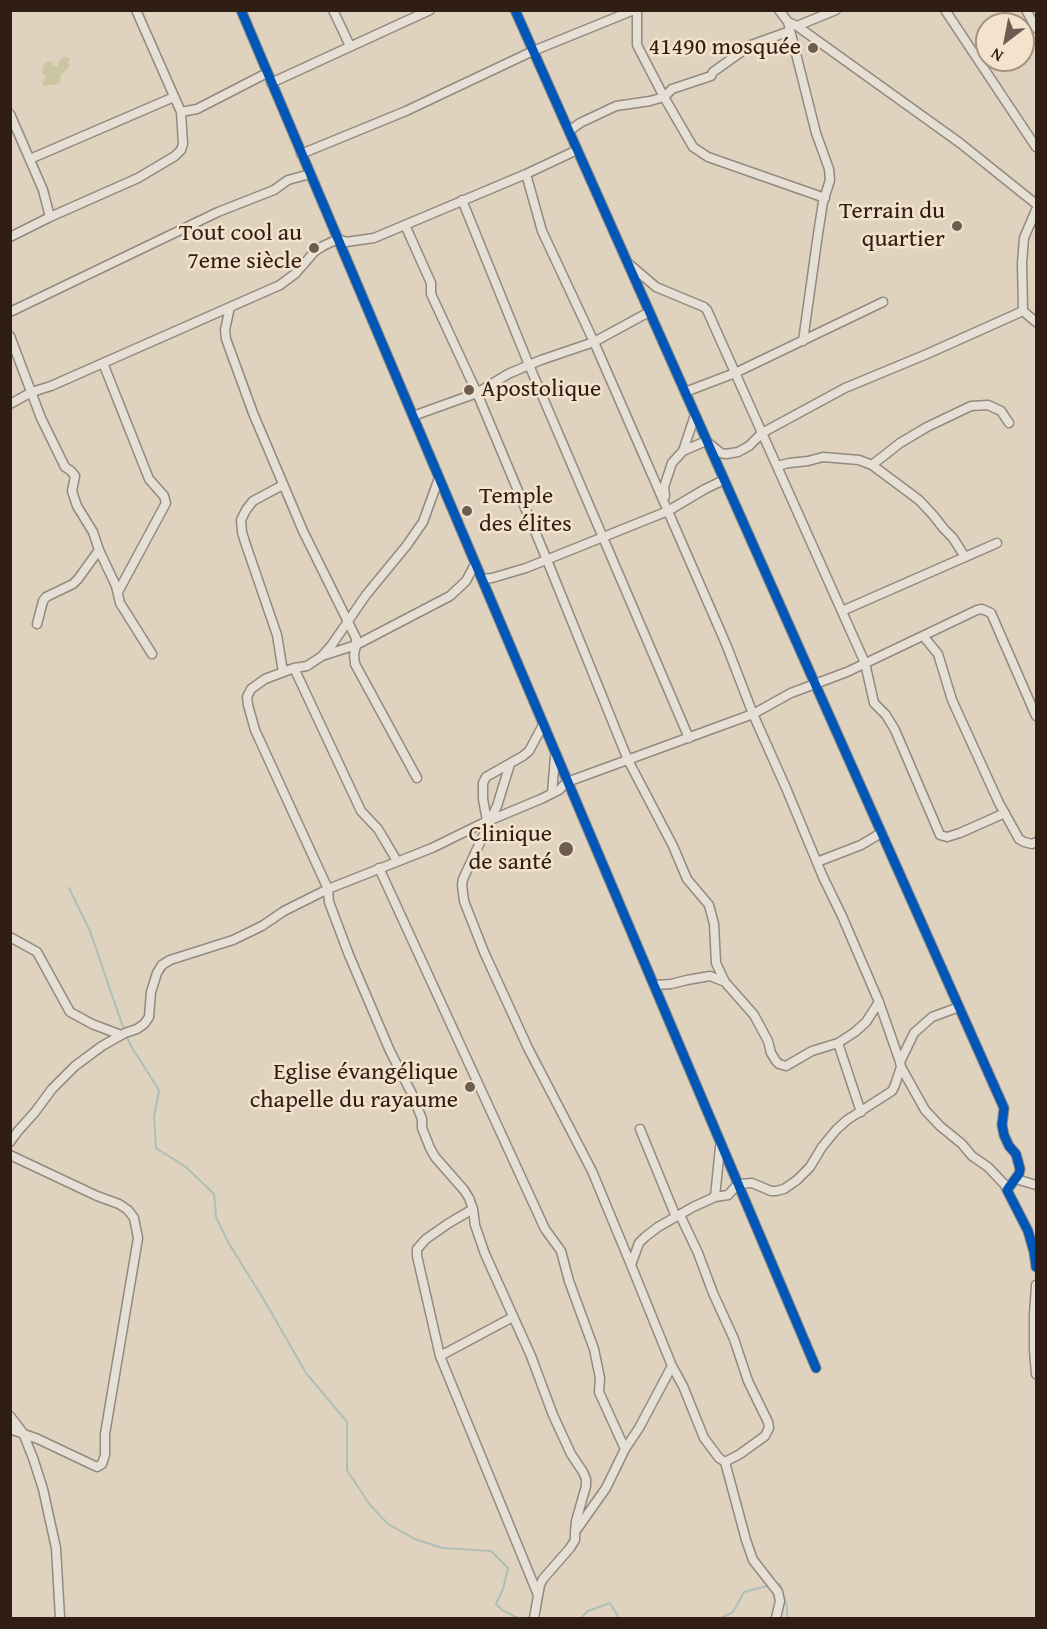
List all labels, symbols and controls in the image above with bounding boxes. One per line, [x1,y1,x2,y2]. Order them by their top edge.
north arrow [975,12,1035,72]
place label: 41490 mosquée [648,34,801,62]
marker: 41490 mosquée [806,41,820,55]
text: N [986,43,1007,69]
place label: Terrain du quartier [839,198,945,254]
marker: Terrain du quartier [950,219,964,233]
place label: Tout cool au 7eme siècle [179,220,302,276]
marker: Tout cool au 7eme siècle [307,241,321,255]
place label: Apostolique [481,376,601,404]
marker: Apostolique [462,383,476,397]
place label: Temple des élites [479,483,572,539]
marker: Temple des élites [460,504,474,518]
place label: Clinique de santé [468,821,552,877]
marker: Clinique de santé [557,840,575,858]
place label: Eglise évangélique chapelle du rayaume [250,1059,458,1115]
marker: Eglise évangélique chapelle du rayaume [463,1080,477,1094]

